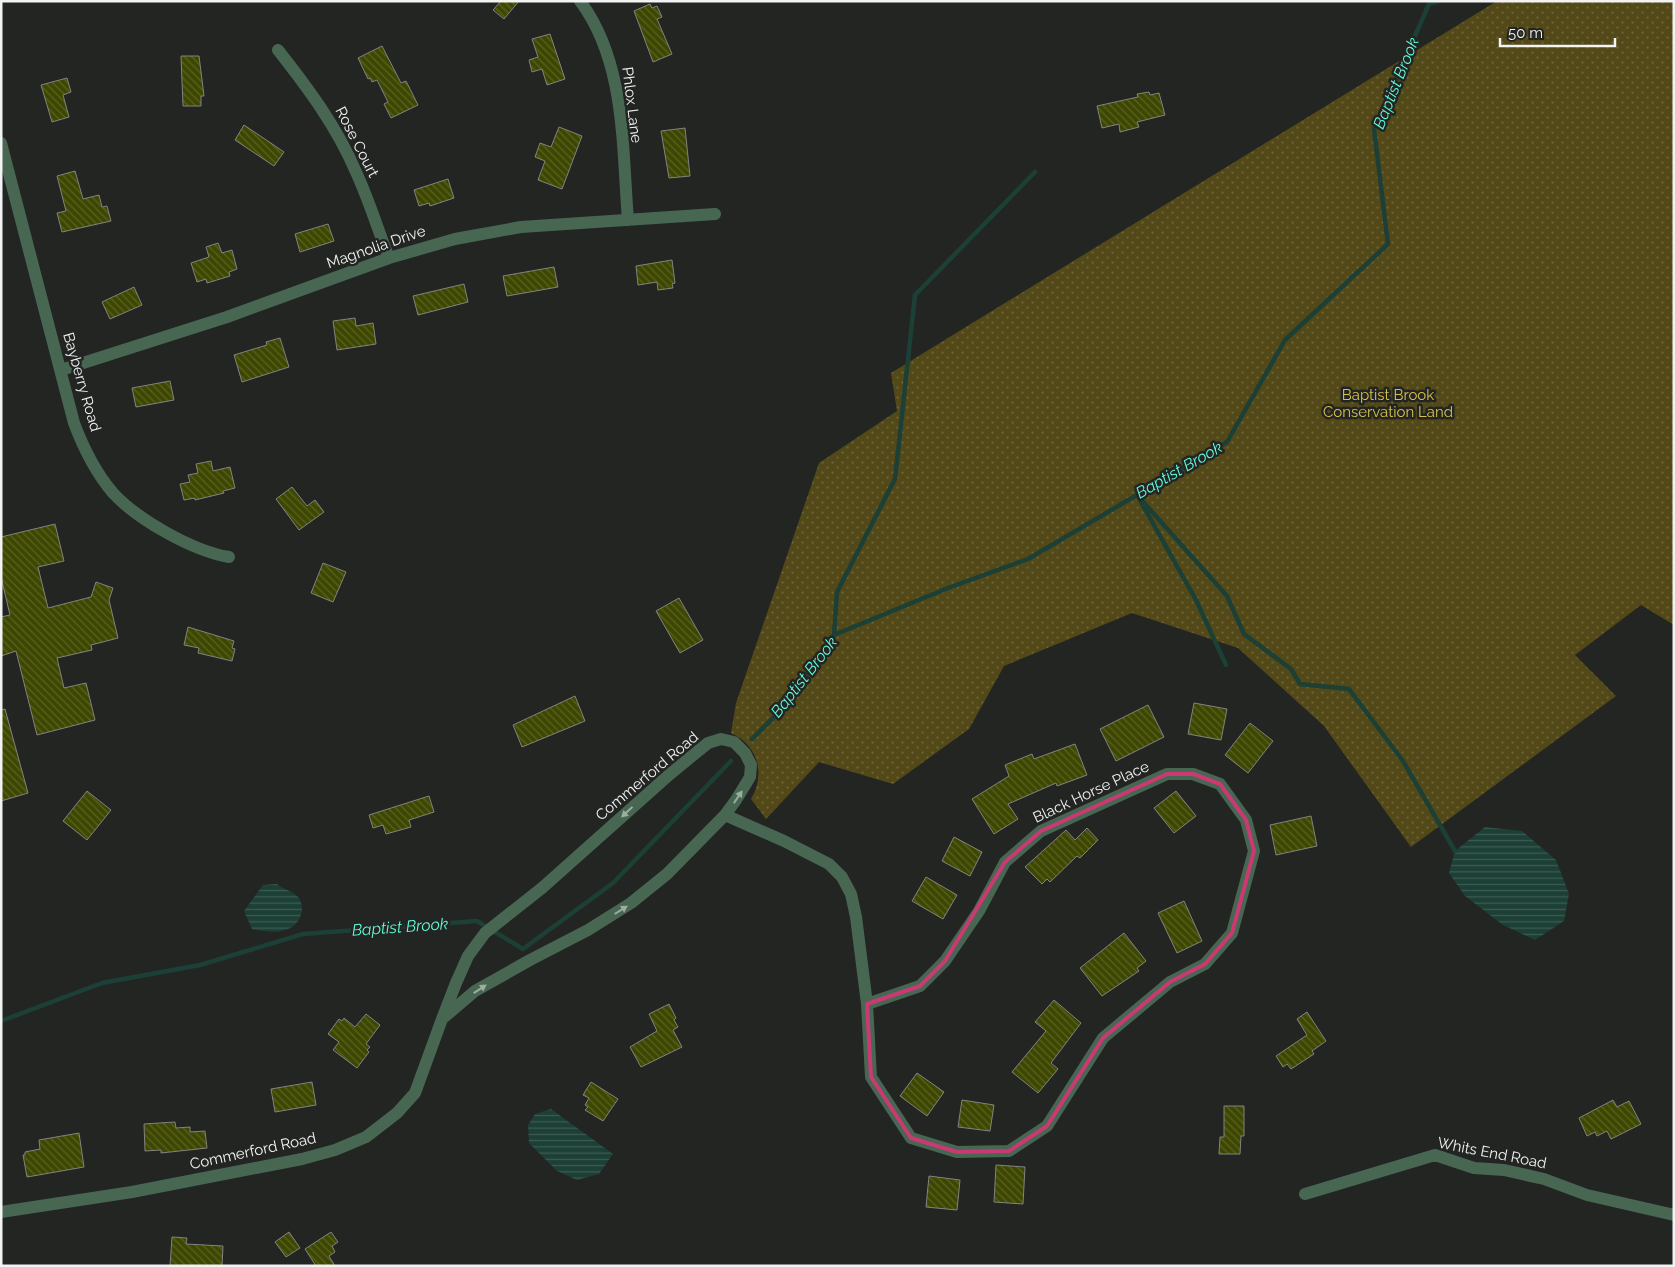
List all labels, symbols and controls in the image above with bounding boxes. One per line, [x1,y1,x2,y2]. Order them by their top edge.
scale bar [1500,15,1615,47]
text: 50 m [1508,24,1543,42]
water label: Baptist Brook [1369,34,1423,131]
street label: Phlox Lane [618,66,646,144]
street label: Rose Court [332,104,382,180]
street label: Magnolia Drive [324,222,428,272]
street label: Bayberry Road [59,330,105,434]
park label: Baptist Brook Conservation Land [1323,386,1453,421]
water label: Baptist Brook [1132,437,1226,502]
water label: Baptist Brook [767,633,842,721]
street label: Commerford Road [592,728,702,824]
street label: Black Horse Place [1030,757,1152,827]
one-way arrow [733,791,743,804]
one-way arrow [621,806,633,818]
one-way arrow [615,905,628,914]
water label: Baptist Brook [351,914,449,940]
one-way arrow [473,984,486,993]
street label: Commerford Road [188,1129,318,1173]
street label: Whits End Road [1436,1134,1548,1172]

